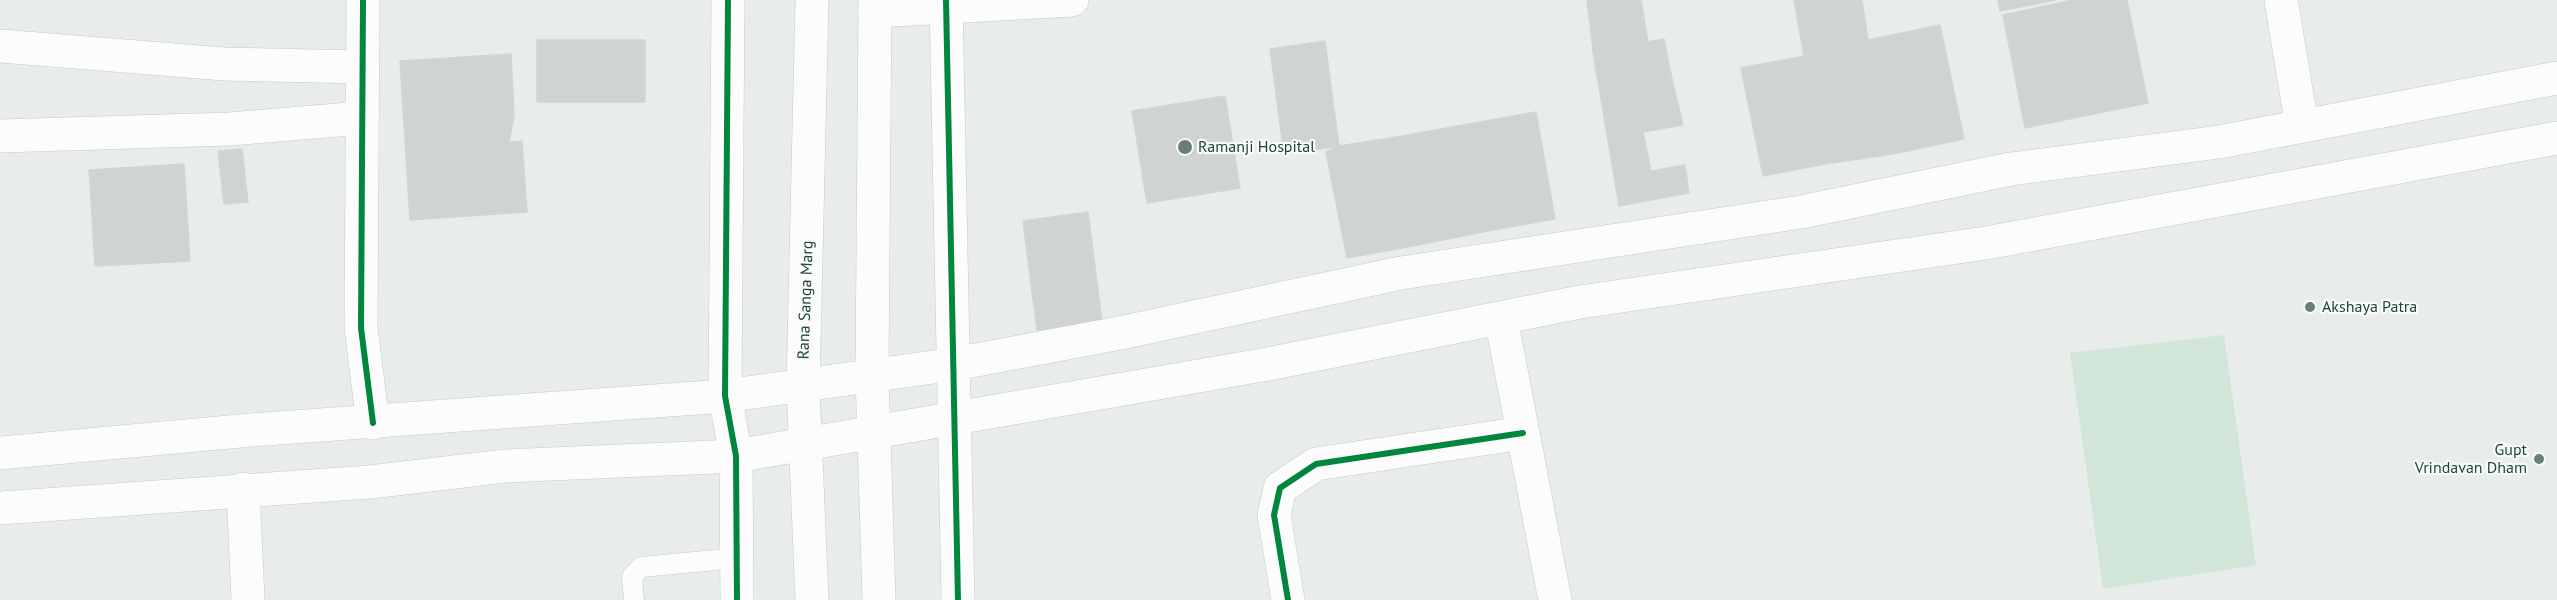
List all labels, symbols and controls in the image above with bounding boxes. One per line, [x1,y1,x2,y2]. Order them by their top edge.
place label: Ramanji Hospital [1198,137,1315,157]
marker: Ramanji Hospital [1176,138,1194,156]
street label: Rana Sanga Marg [794,240,818,360]
place label: Akshaya Patra [2322,297,2417,317]
marker: Akshaya Patra [2303,300,2317,314]
place label: Gupt Vrindavan Dham [2415,440,2527,478]
marker: Gupt Vrindavan Dham [2532,452,2546,466]

